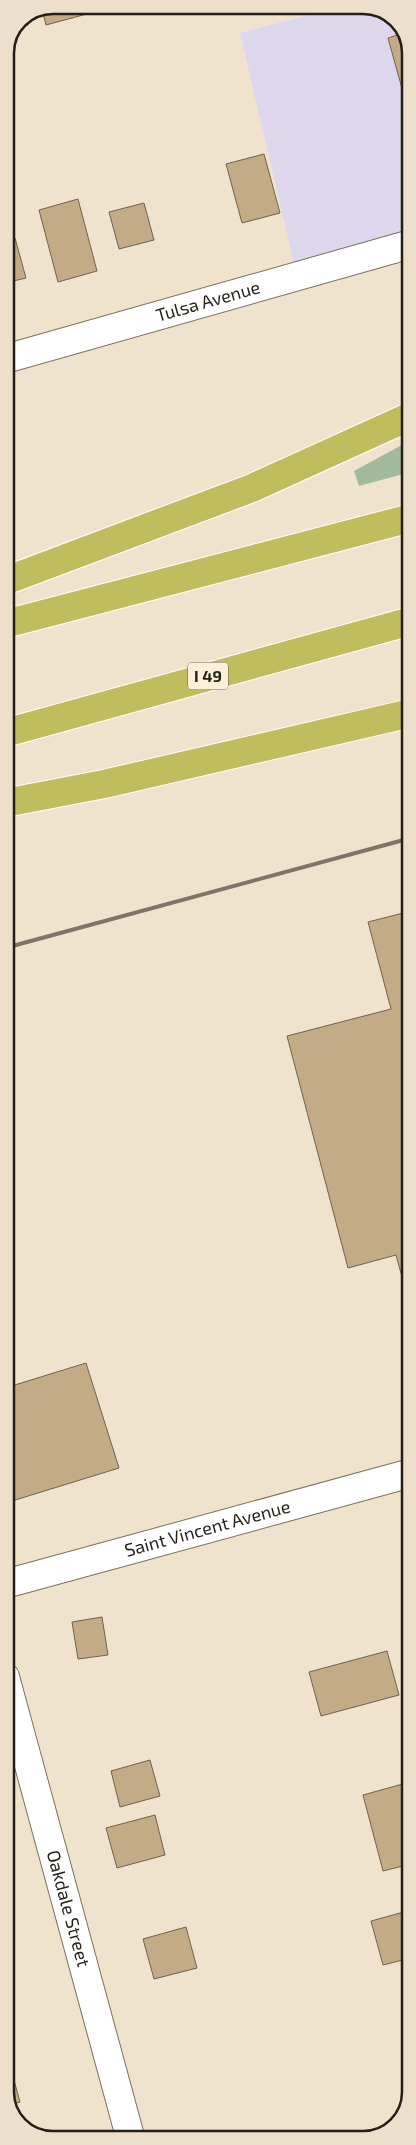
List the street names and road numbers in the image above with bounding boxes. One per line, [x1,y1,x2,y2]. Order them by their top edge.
street label: Tulsa Avenue [153,275,262,326]
road number: I 49 [188,662,228,689]
street label: Saint Vincent Avenue [122,1495,293,1561]
street label: Oakdale Street [43,1847,95,1969]

